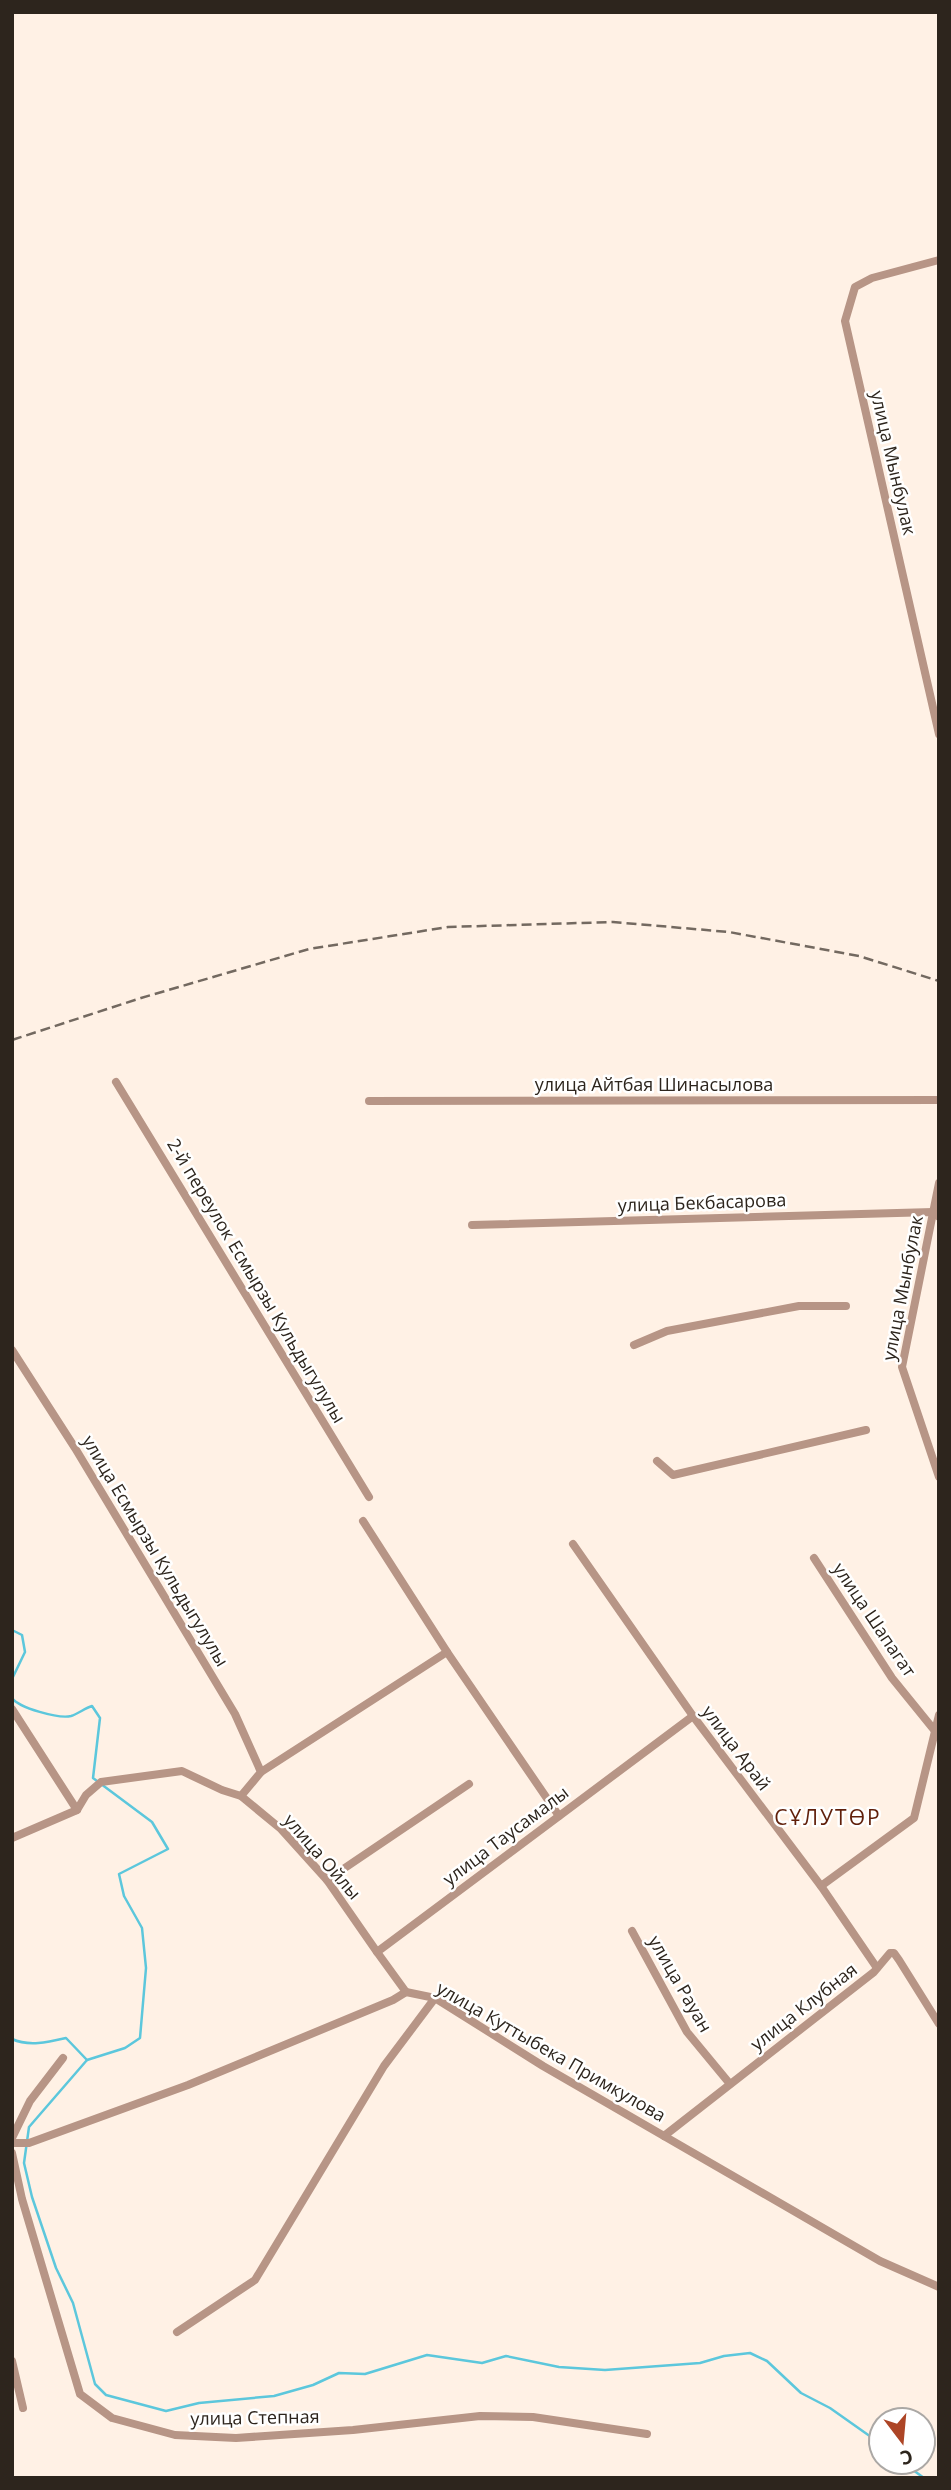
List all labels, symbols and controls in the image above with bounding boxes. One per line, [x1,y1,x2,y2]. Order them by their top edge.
street label: улица Мынбулак [866,388,922,538]
street label: улица Айтбая Шинасылова [535,1072,773,1096]
street label: 2-й переулок Есмырзы Кульдыгулулы [162,1134,352,1427]
street label: улица Бекбасарова [617,1187,787,1217]
street label: улица Мынбулак [876,1212,928,1362]
street label: улица Есмырзы Кульдыгулулы [77,1430,235,1671]
street label: улица Шапагат [828,1558,922,1682]
street label: улица Арай [697,1700,777,1795]
street label: улица Таусамалы [438,1780,573,1890]
district label: СҰЛУТӨР [774,1803,882,1831]
street label: улица Ойлы [279,1808,367,1904]
street label: улица Рауан [643,1931,718,2036]
street label: улица Клубная [745,1957,862,2055]
street label: улица Куттыбека Примкулова [433,1976,670,2127]
street label: улица Степная [190,2404,320,2430]
north arrow [867,2406,937,2476]
text: С [897,2443,916,2472]

